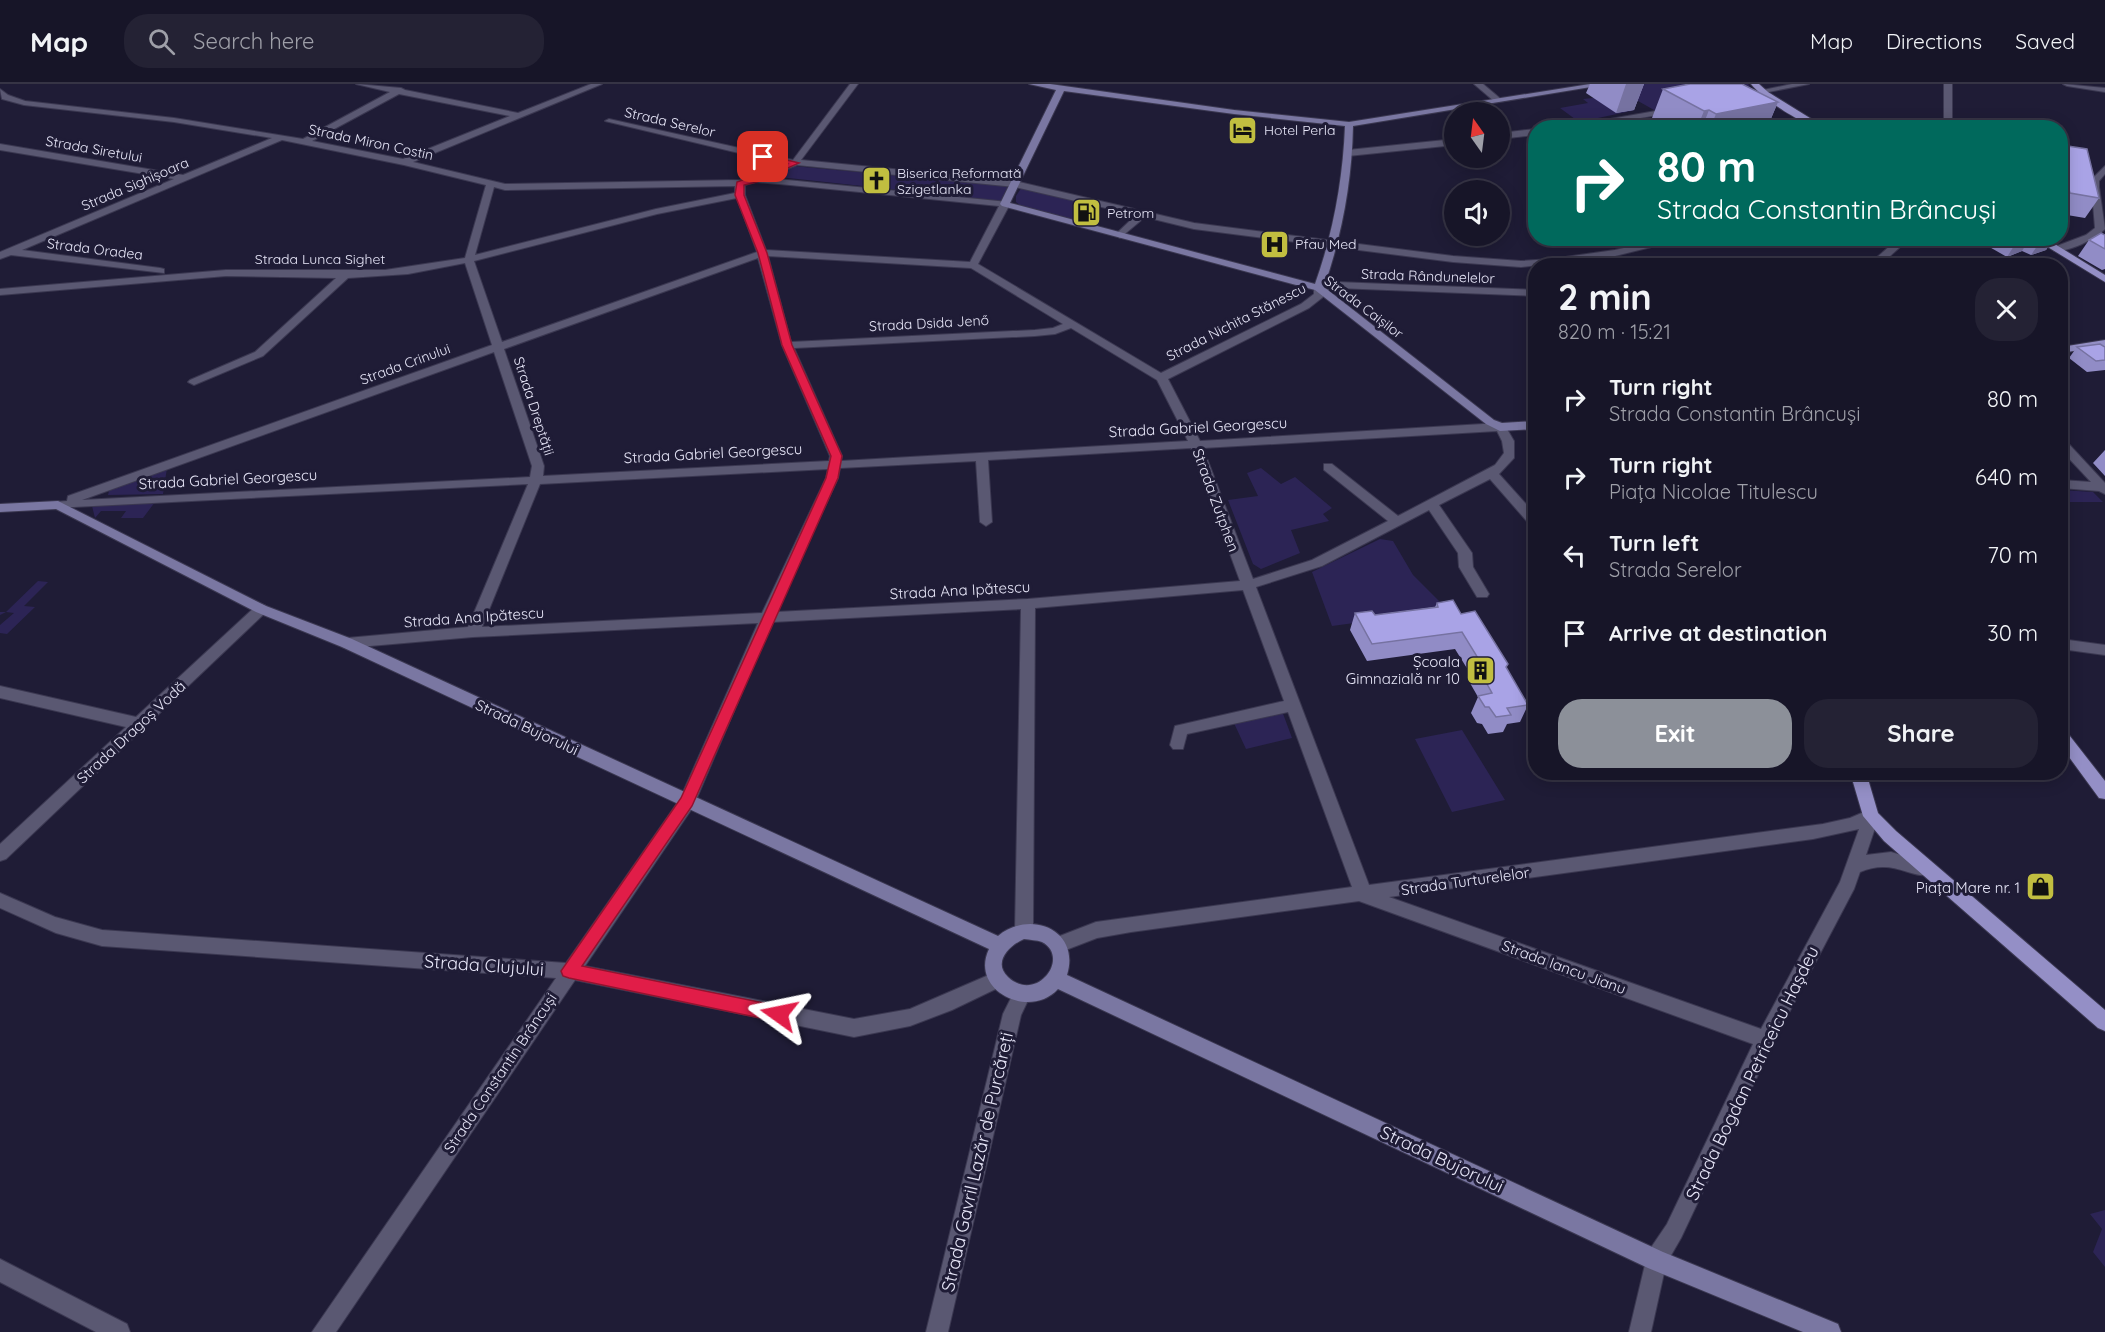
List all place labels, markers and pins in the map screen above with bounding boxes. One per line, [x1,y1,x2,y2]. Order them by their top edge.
hotel icon: Hotel Perla [1227,114,1259,146]
place label: Hotel Perla [1264,121,1335,139]
pin [737,131,788,182]
place label: Biserica Reformată Szigetlanka [897,164,1022,198]
church icon: Biserica Reformată Szigetlanka [860,165,892,197]
fuel station icon: Petrom [1070,197,1102,229]
place label: Petrom [1107,204,1154,222]
hospital icon: Pfau Med [1258,228,1290,260]
place label: Pfau Med [1295,235,1357,253]
place label: Școala Gimnazială nr 10 [1346,652,1460,688]
building icon: Școala Gimnazială nr 10 [1465,654,1497,686]
shop icon: Piața Mare nr. 1 [2025,871,2057,903]
place label: Piața Mare nr. 1 [1916,878,2020,897]

